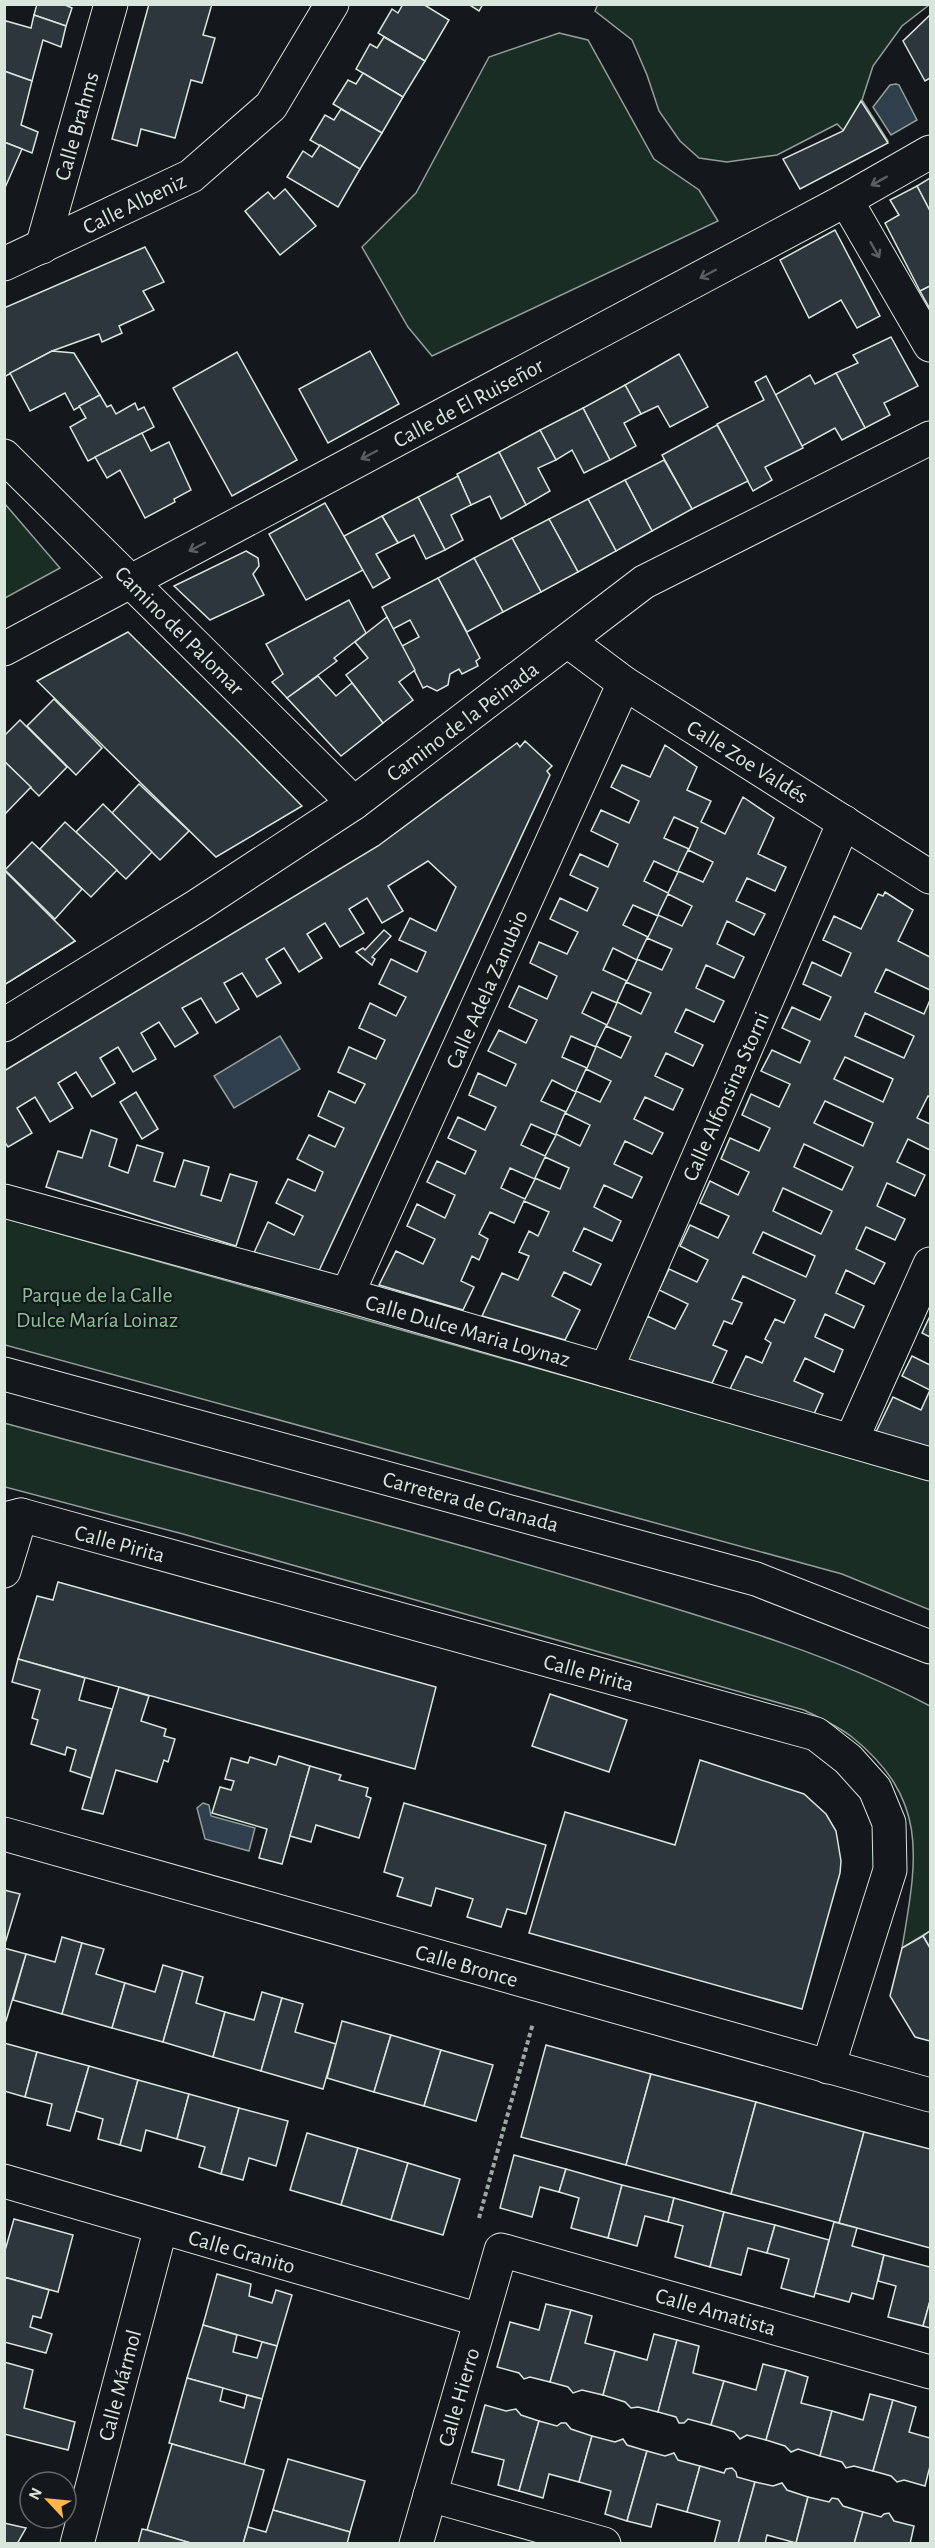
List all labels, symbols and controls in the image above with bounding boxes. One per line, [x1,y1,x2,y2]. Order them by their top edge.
street label: Calle Brahms [51,69,103,183]
street label: Calle Albeniz [79,170,189,238]
one-way arrow [871,176,889,187]
one-way arrow [870,241,881,259]
one-way arrow [700,268,717,280]
street label: Calle de El Ruiseñor [390,354,547,452]
one-way arrow [361,450,379,461]
one-way arrow [189,542,207,553]
street label: Camino del Palomar [111,562,248,699]
street label: Camino de la Peinada [383,658,543,786]
street label: Calle Zoe Valdés [683,716,812,808]
street label: Calle Adela Zanubio [442,907,532,1072]
street label: Calle Alfonsina Storni [679,1008,773,1184]
park label: Parque de la Calle Dulce María Loinaz [16,1284,178,1331]
street label: Calle Dulce Maria Loynaz [363,1291,573,1371]
street label: Carretera de Granada [380,1468,561,1536]
street label: Calle Pirita [72,1521,167,1567]
street label: Calle Pirita [541,1650,636,1696]
street label: Calle Bronce [413,1941,520,1991]
street label: Calle Granito [186,2226,298,2278]
street label: Calle Amatista [653,2284,778,2340]
street label: Calle Mármol [95,2327,145,2443]
street label: Calle Hierro [434,2345,484,2449]
north arrow [18,2470,78,2530]
text: N [26,2485,45,2502]

